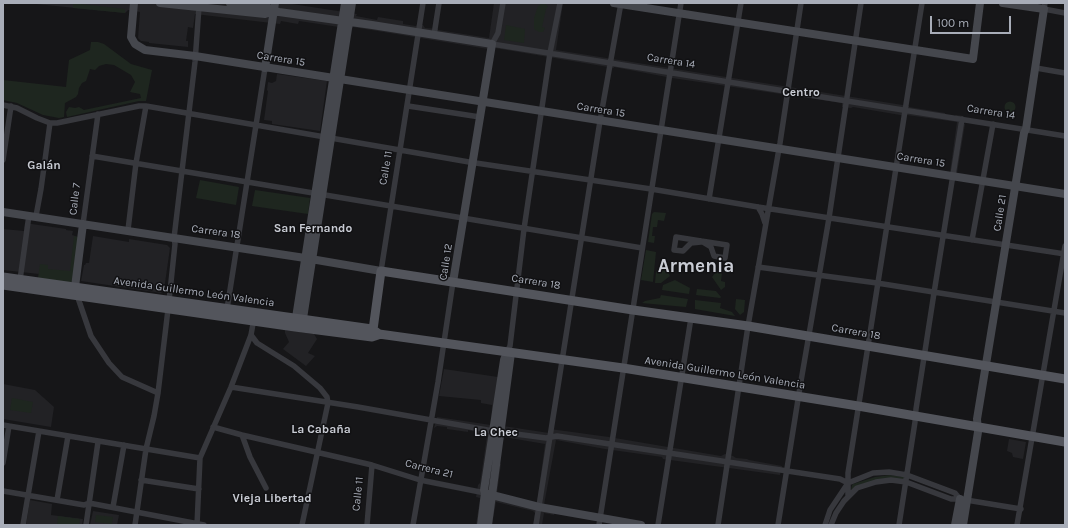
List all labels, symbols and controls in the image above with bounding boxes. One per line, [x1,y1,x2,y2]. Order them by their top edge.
scale bar [932,8,1013,34]
text: 100 m [937,16,969,30]
street label: Carrera 15 [256,49,306,69]
street label: Carrera 14 [646,51,696,71]
district label: Centro [782,86,820,100]
street label: Carrera 15 [576,100,626,120]
street label: Carrera 14 [966,102,1016,122]
street label: Calle 11 [377,150,395,186]
street label: Carrera 15 [896,150,946,170]
district label: Galán [27,159,61,173]
street label: Calle 7 [66,182,84,216]
street label: Calle 21 [991,194,1009,232]
street label: Carrera 18 [191,222,241,242]
district label: San Fernando [274,222,352,236]
street label: Calle 12 [437,243,455,281]
district label: Armenia [658,256,734,278]
street label: Carrera 18 [511,272,561,292]
street label: Avenida Guillermo León Valencia [113,274,275,310]
street label: Carrera 18 [831,321,881,343]
street label: Avenida Guillermo León Valencia [644,354,806,392]
district label: La Cabaña [291,423,351,437]
district label: La Chec [474,426,518,440]
street label: Carrera 21 [404,457,454,481]
street label: Calle 11 [350,476,366,512]
district label: Vieja Libertad [232,492,312,506]

